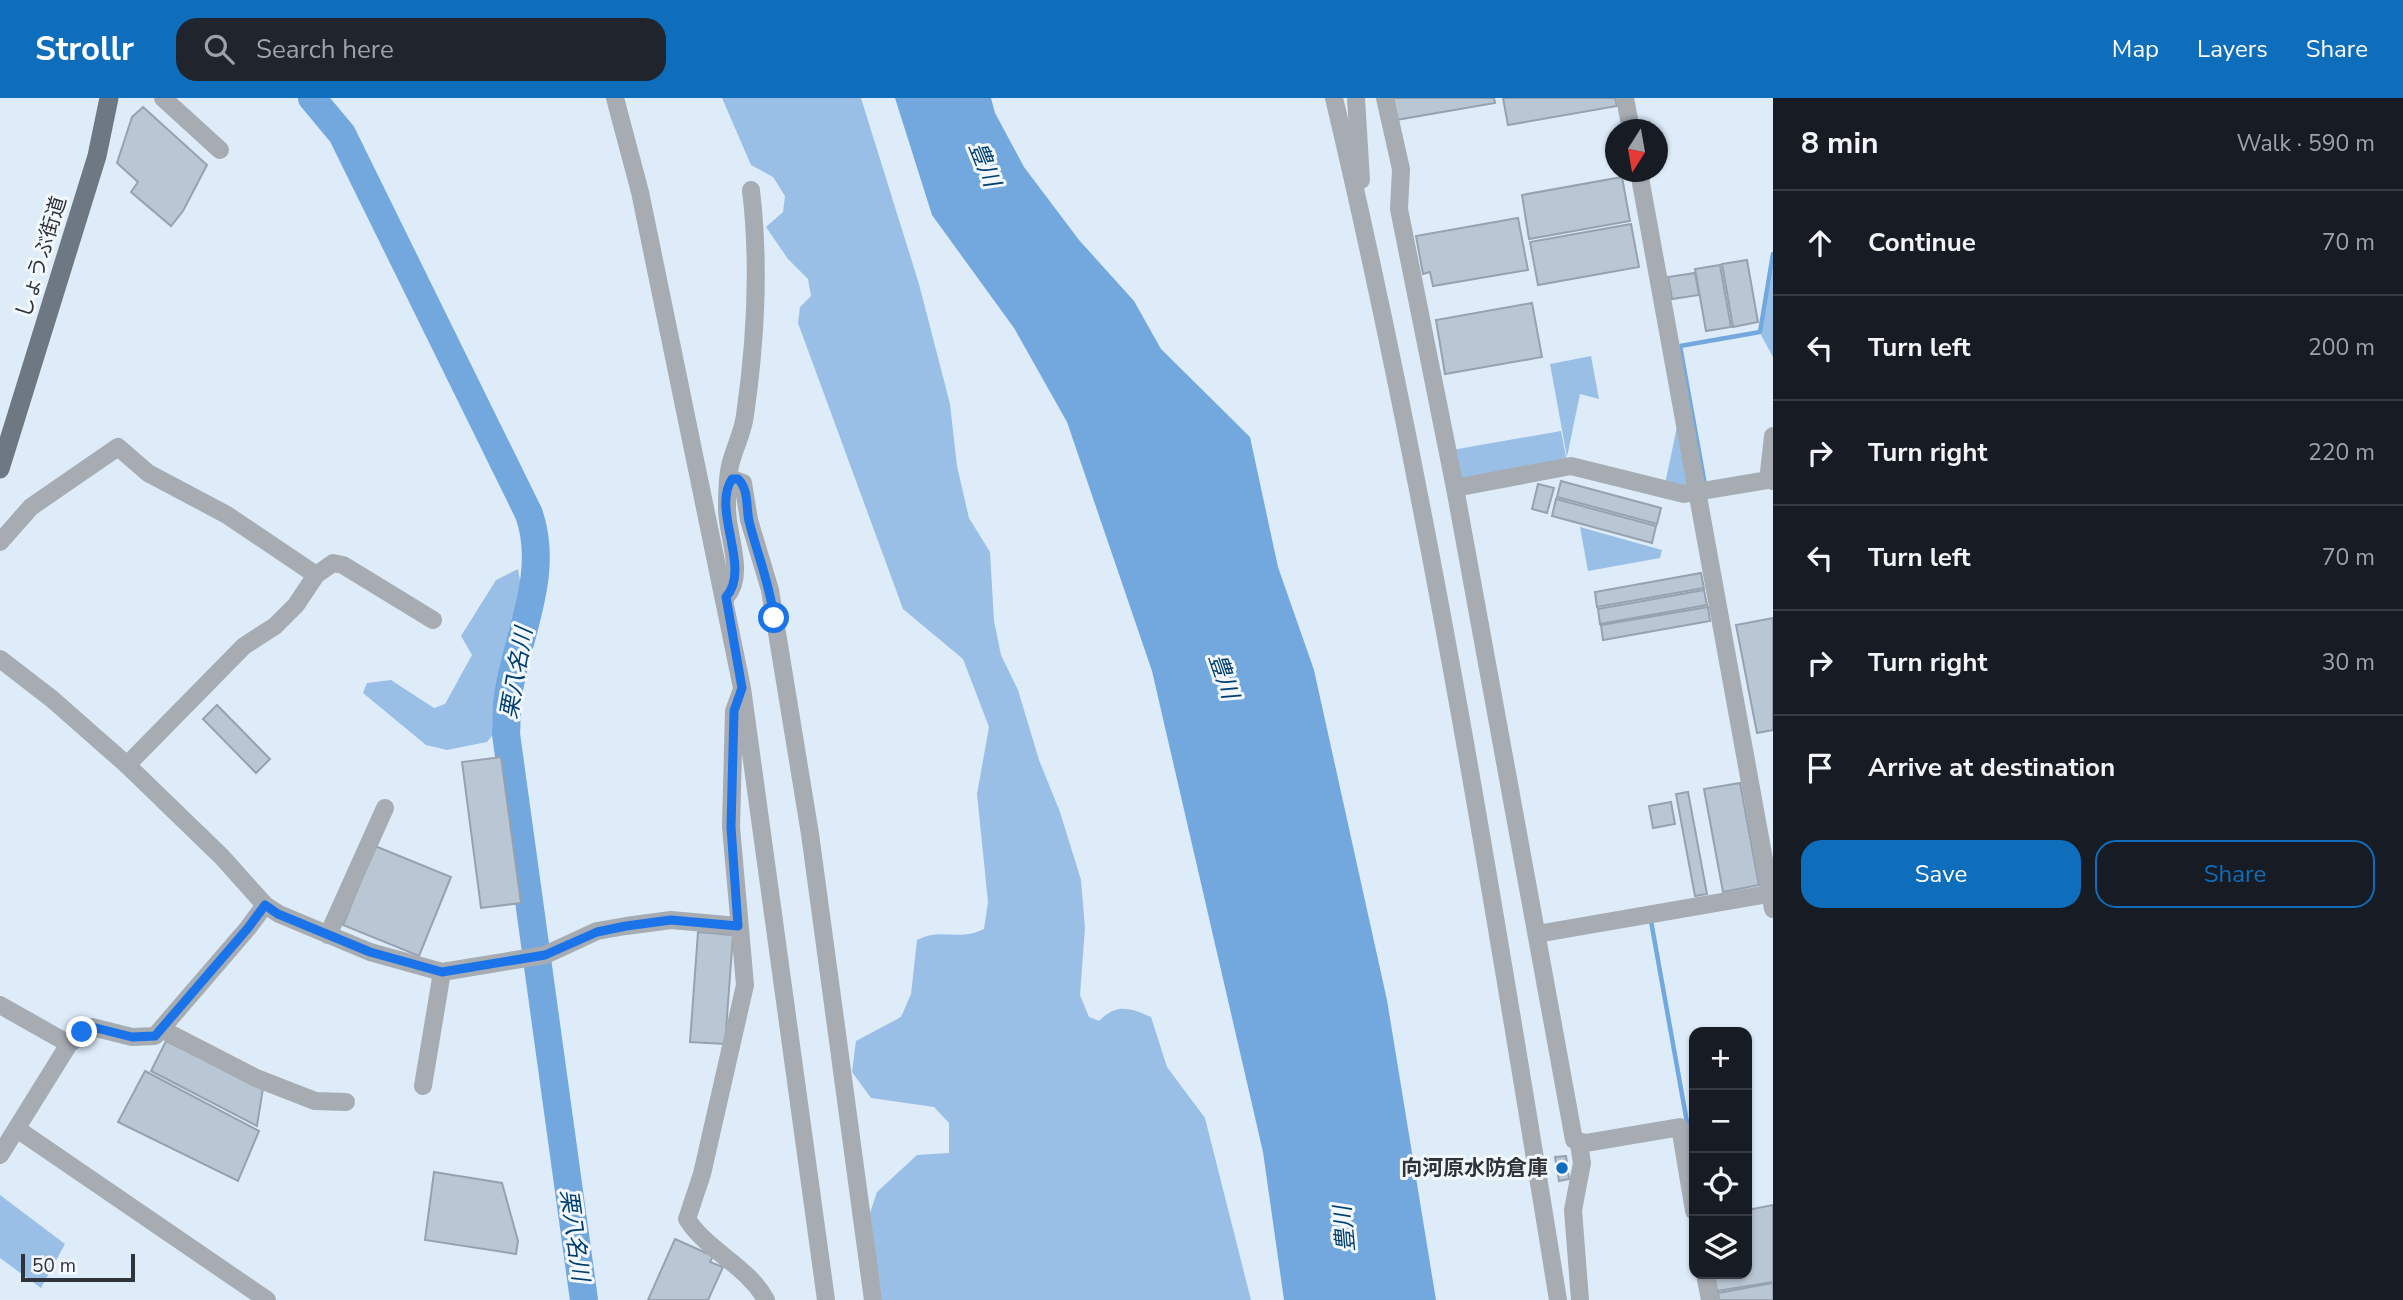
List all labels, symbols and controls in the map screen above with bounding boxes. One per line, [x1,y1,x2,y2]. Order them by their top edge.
search box [176,18,666,81]
text: Strollr [35,27,134,72]
icon: search [200,30,238,68]
text: Search here [256,32,394,67]
text: Map [2112,33,2159,65]
text: Layers [2197,33,2268,65]
text: Share [2306,33,2368,65]
north arrow [1605,119,1668,182]
text: 8 min [1801,123,1879,164]
text: Walk · 590 m [2236,128,2375,159]
water label: 豊川 [962,137,1009,194]
street label: しょうぶ街道 [9,193,73,321]
icon: ahead [1801,224,1839,262]
text: Continue [1868,225,1976,260]
text: 70 m [2322,227,2375,258]
icon: left [1801,329,1839,367]
text: Turn left [1868,330,1971,365]
text: 200 m [2308,332,2375,363]
icon: right [1801,434,1839,472]
text: Turn right [1868,435,1987,470]
text: 220 m [2308,437,2375,468]
icon: left [1801,539,1839,577]
text: Turn left [1868,540,1971,575]
text: 70 m [2322,542,2375,573]
route start [758,602,789,633]
water label: 栗八名川 [493,622,540,721]
icon: right [1801,644,1839,682]
text: Turn right [1868,645,1987,680]
text: 30 m [2322,647,2375,678]
water label: 豊川 [1201,649,1247,706]
icon: arrive [1801,749,1839,787]
text: Arrive at destination [1868,750,2115,785]
button: Save [1801,840,2081,908]
button: Share [2095,840,2375,908]
route end [66,1016,97,1047]
map controls [1689,1027,1752,1279]
button: + [1689,1027,1752,1090]
button: − [1689,1090,1752,1153]
button: locate [1689,1153,1752,1216]
place label: 向河原水防倉庫 [1401,1154,1548,1182]
marker: 向河原水防倉庫 [1554,1160,1570,1176]
water label: 栗八名川 [553,1187,597,1286]
water label: 豊川 [1327,1202,1362,1253]
button: layers [1689,1216,1752,1279]
scale bar [21,1251,135,1283]
text: 50 m [32,1253,76,1279]

